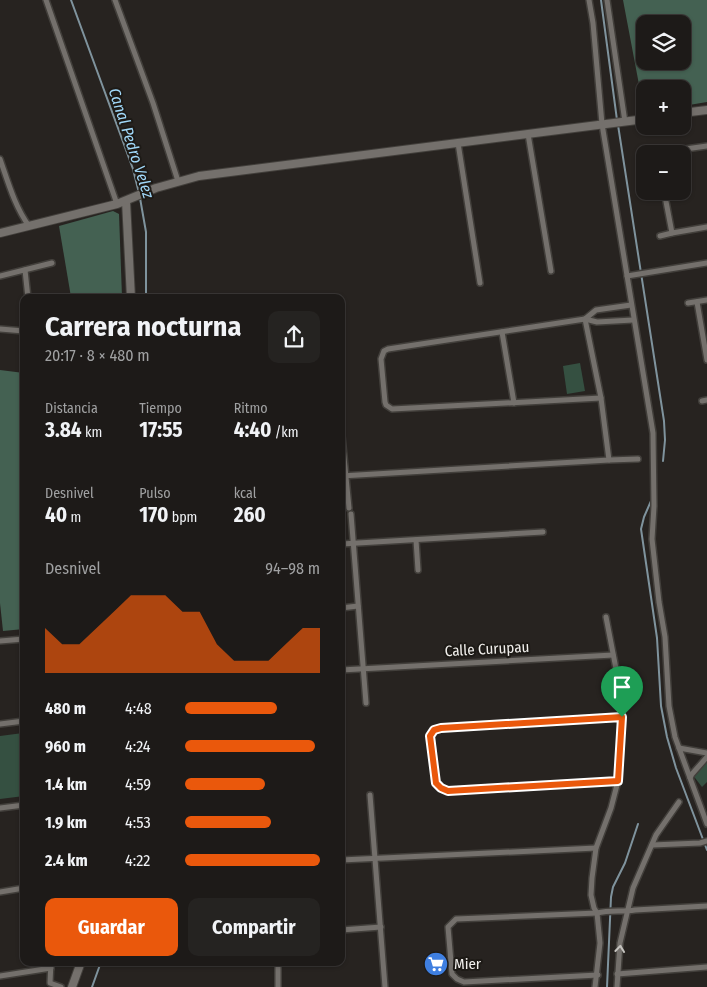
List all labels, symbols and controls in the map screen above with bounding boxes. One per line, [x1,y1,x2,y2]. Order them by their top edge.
map controls [636,15,691,200]
button: layers [636,15,691,70]
button: + [636,80,691,135]
water label: Canal Pedro Velez [105,86,158,201]
button: − [636,145,691,200]
text: Carrera nocturna [45,310,241,343]
button: share [268,311,320,363]
text: 20:17 · 8 × 480 m [45,346,150,365]
text: Distancia [45,400,98,417]
text: Tiempo [139,400,182,417]
text: Ritmo [234,400,268,417]
text: 3.84 [45,417,82,443]
text: 17:55 [139,417,183,443]
text: 4:40 [234,417,271,443]
text: km [82,424,102,441]
text: /km [271,424,299,441]
text: Desnivel [45,485,94,502]
text: Pulso [139,485,171,502]
text: kcal [234,485,256,502]
text: 40 [45,502,67,528]
text: 170 [139,502,168,528]
text: 260 [234,502,266,528]
text: m [67,509,81,526]
text: bpm [168,509,197,526]
text: Desnivel [45,559,101,578]
text: 94–98 m [265,559,320,578]
street label: Calle Curupau [444,638,530,660]
pin [601,666,643,717]
icon: arrive [608,673,636,701]
text: 480 m [45,699,86,718]
text: 4:48 [125,699,152,718]
text: 960 m [45,737,86,756]
text: 4:24 [125,737,151,756]
text: 1.4 km [45,775,87,794]
text: 4:59 [125,775,151,794]
text: 1.9 km [45,813,87,832]
text: 4:53 [125,813,151,832]
text: 2.4 km [45,851,88,870]
text: 4:22 [125,851,150,870]
button: Guardar [45,898,178,956]
button: Compartir [188,898,320,956]
one-way arrow [614,945,625,953]
supermarket icon: Mier [423,951,449,977]
place label: Mier [454,955,482,973]

